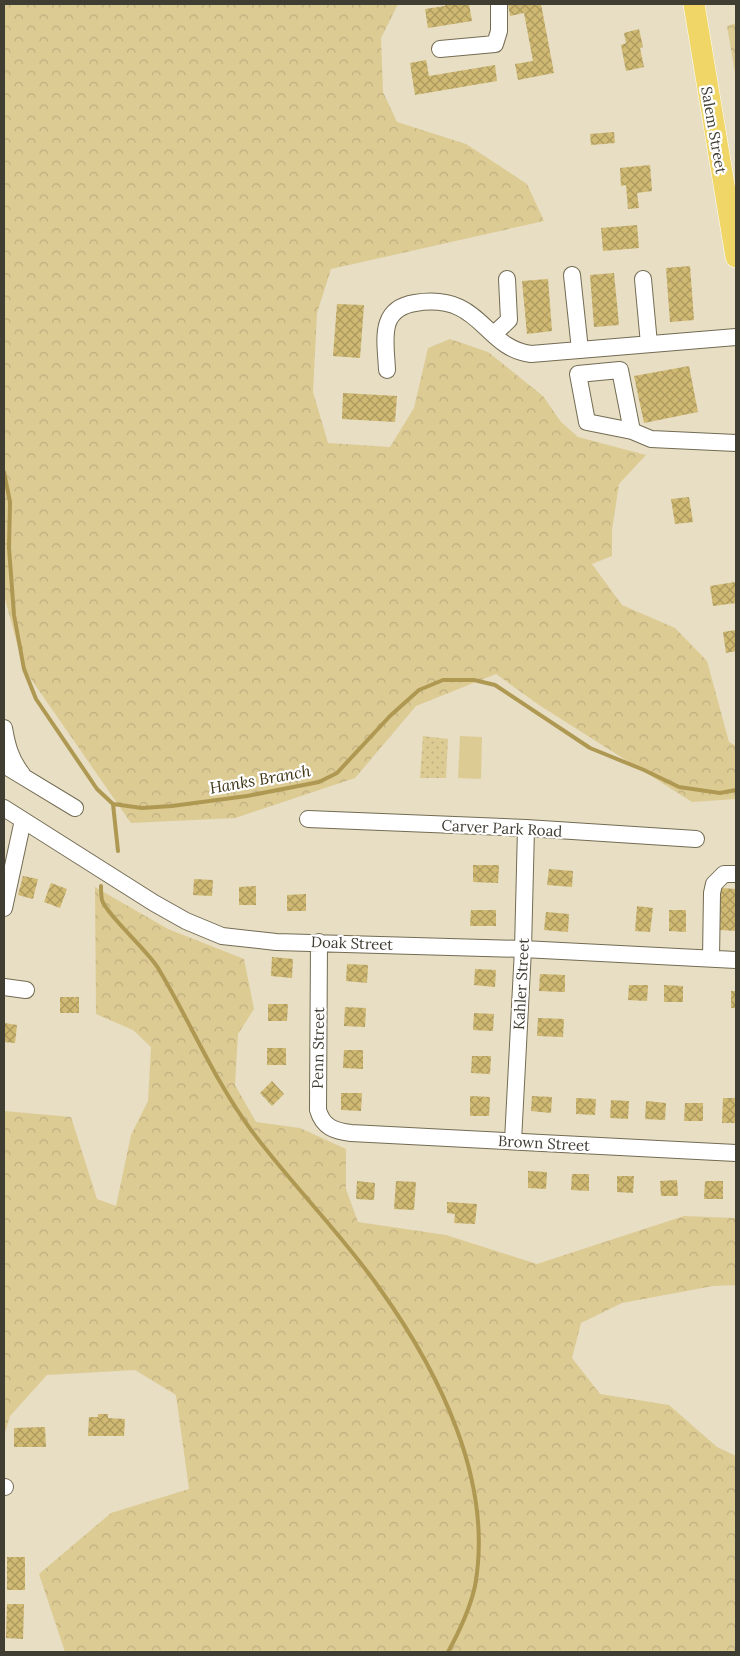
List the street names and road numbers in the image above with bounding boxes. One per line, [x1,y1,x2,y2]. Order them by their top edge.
street label: Salem Street [697,85,731,175]
street label: Carver Park Road [441,815,563,841]
street label: Doak Street [311,932,394,954]
street label: Kahler Street [509,937,533,1031]
street label: Penn Street [308,1007,328,1089]
street label: Brown Street [498,1131,591,1155]

